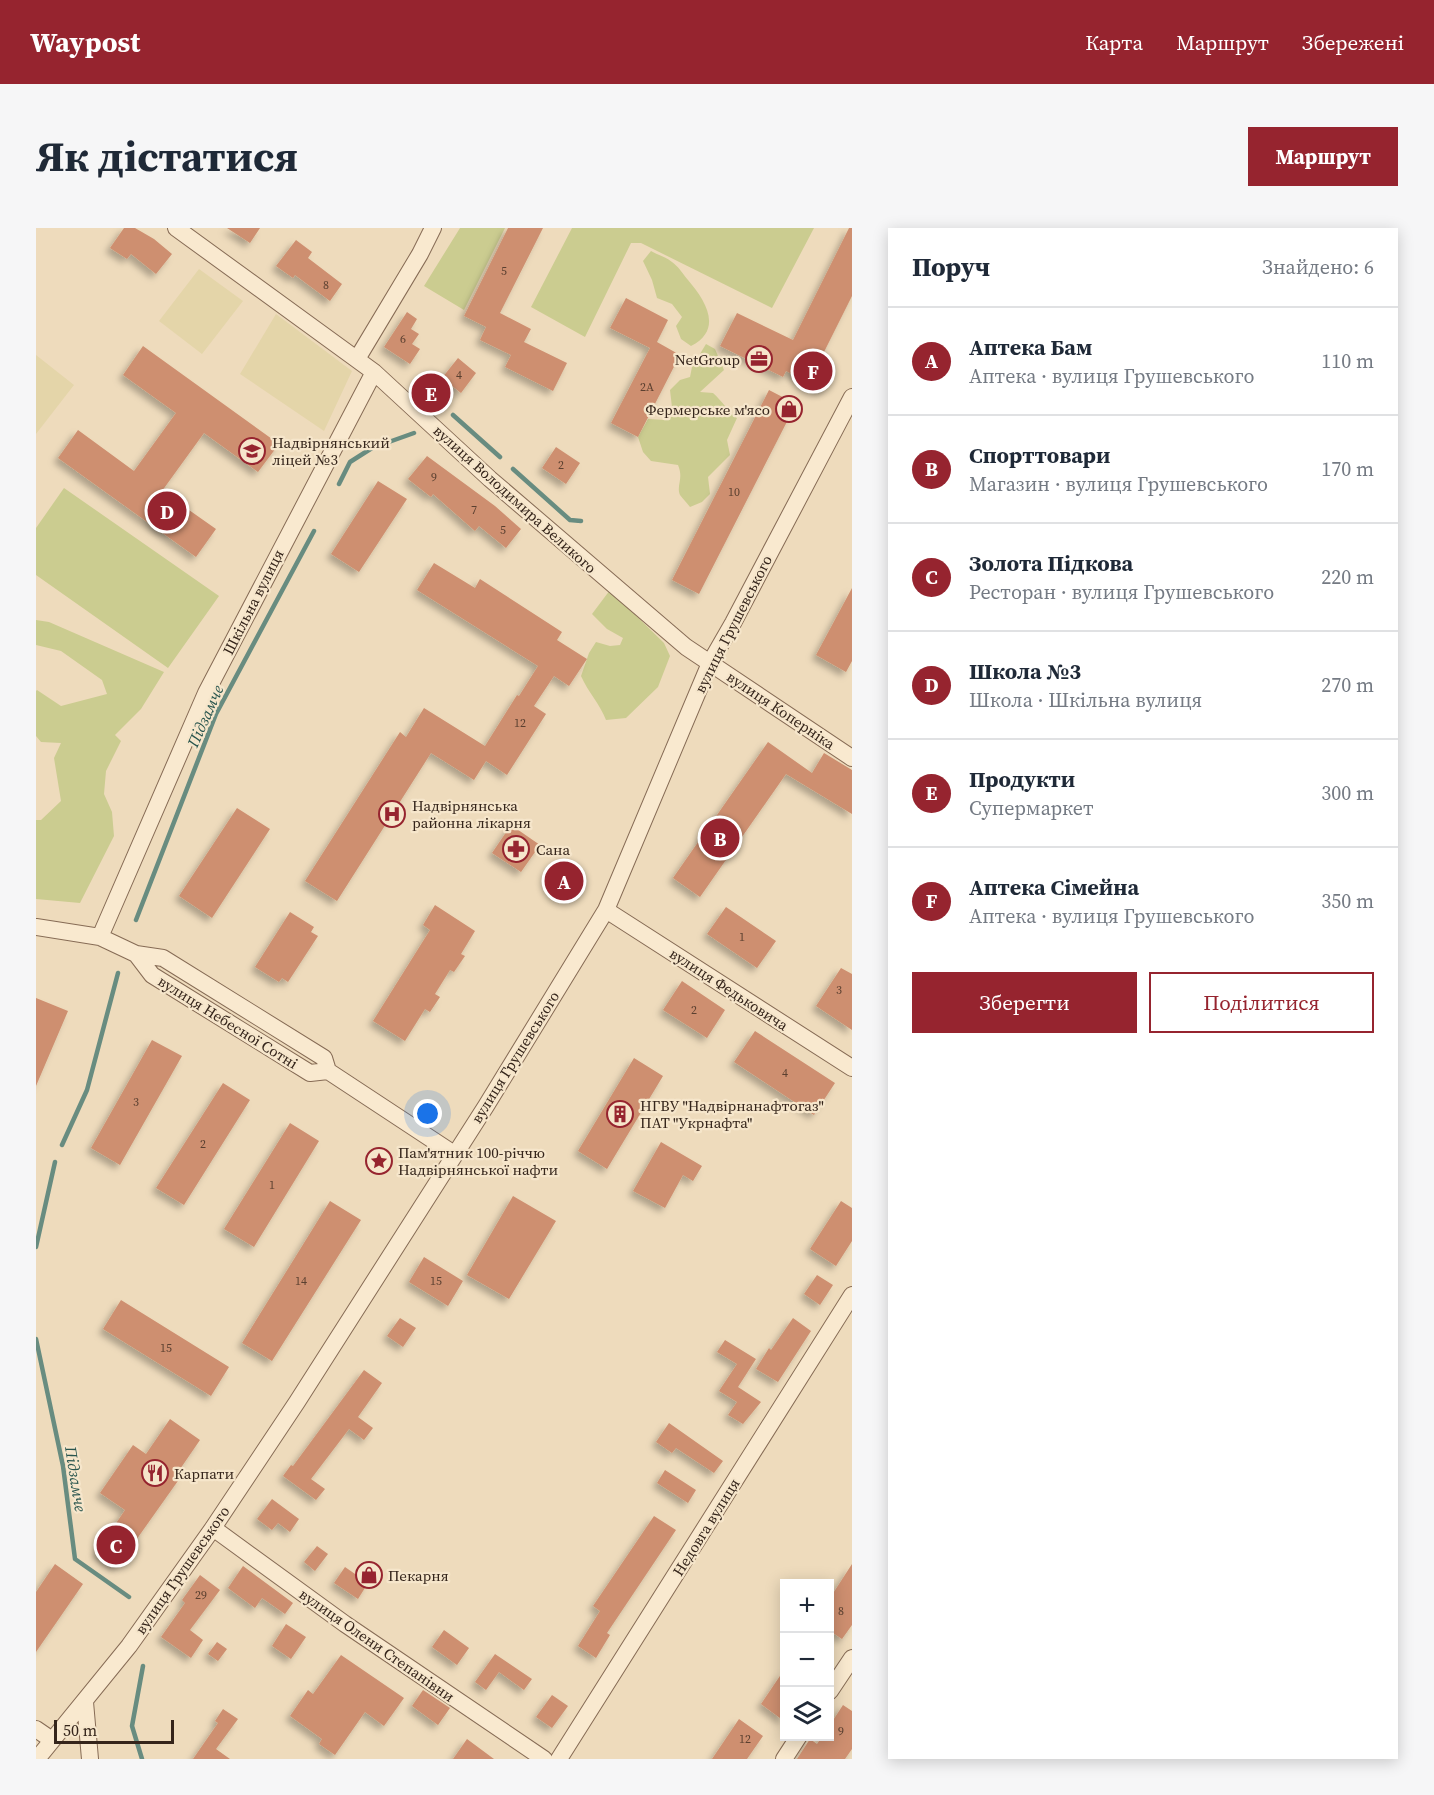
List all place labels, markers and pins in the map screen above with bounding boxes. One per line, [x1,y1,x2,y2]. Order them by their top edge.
office icon: NetGroup [744,344,774,374]
pin: F [794,348,832,394]
place label: NetGroup [675,349,740,370]
pin: E [412,370,450,416]
shop icon: Фермерське м'ясо [774,394,804,424]
place label: Фермерське м'ясо [646,399,770,420]
place label: Надвірнянський ліцей №3 [272,432,390,470]
school or university icon: Надвірнянський ліцей №3 [237,436,267,466]
pin: D [148,488,186,534]
place label: Надвірнянська районна лікарня [412,795,531,833]
hospital icon: Надвірнянська районна лікарня [377,799,407,829]
pin: B [700,816,740,860]
pharmacy icon: Сана [501,834,531,864]
place label: Сана [536,839,571,860]
pin: A [544,858,584,904]
place label: НГВУ "Надвірнанафтогаз" ПАТ "Укрнафта" [640,1095,824,1133]
building icon: НГВУ "Надвірнанафтогаз" ПАТ "Укрнафта" [605,1099,635,1129]
place label: Пам'ятник 100-річчю Надвірнянської нафти [398,1142,558,1180]
place icon: Пам'ятник 100-річчю Надвірнянської нафти [364,1146,394,1176]
restaurant icon: Карпати [140,1458,170,1488]
place label: Карпати [174,1463,235,1484]
pin: C [96,1522,136,1568]
shop icon: Пекарня [354,1560,384,1590]
place label: Пекарня [388,1565,449,1586]

